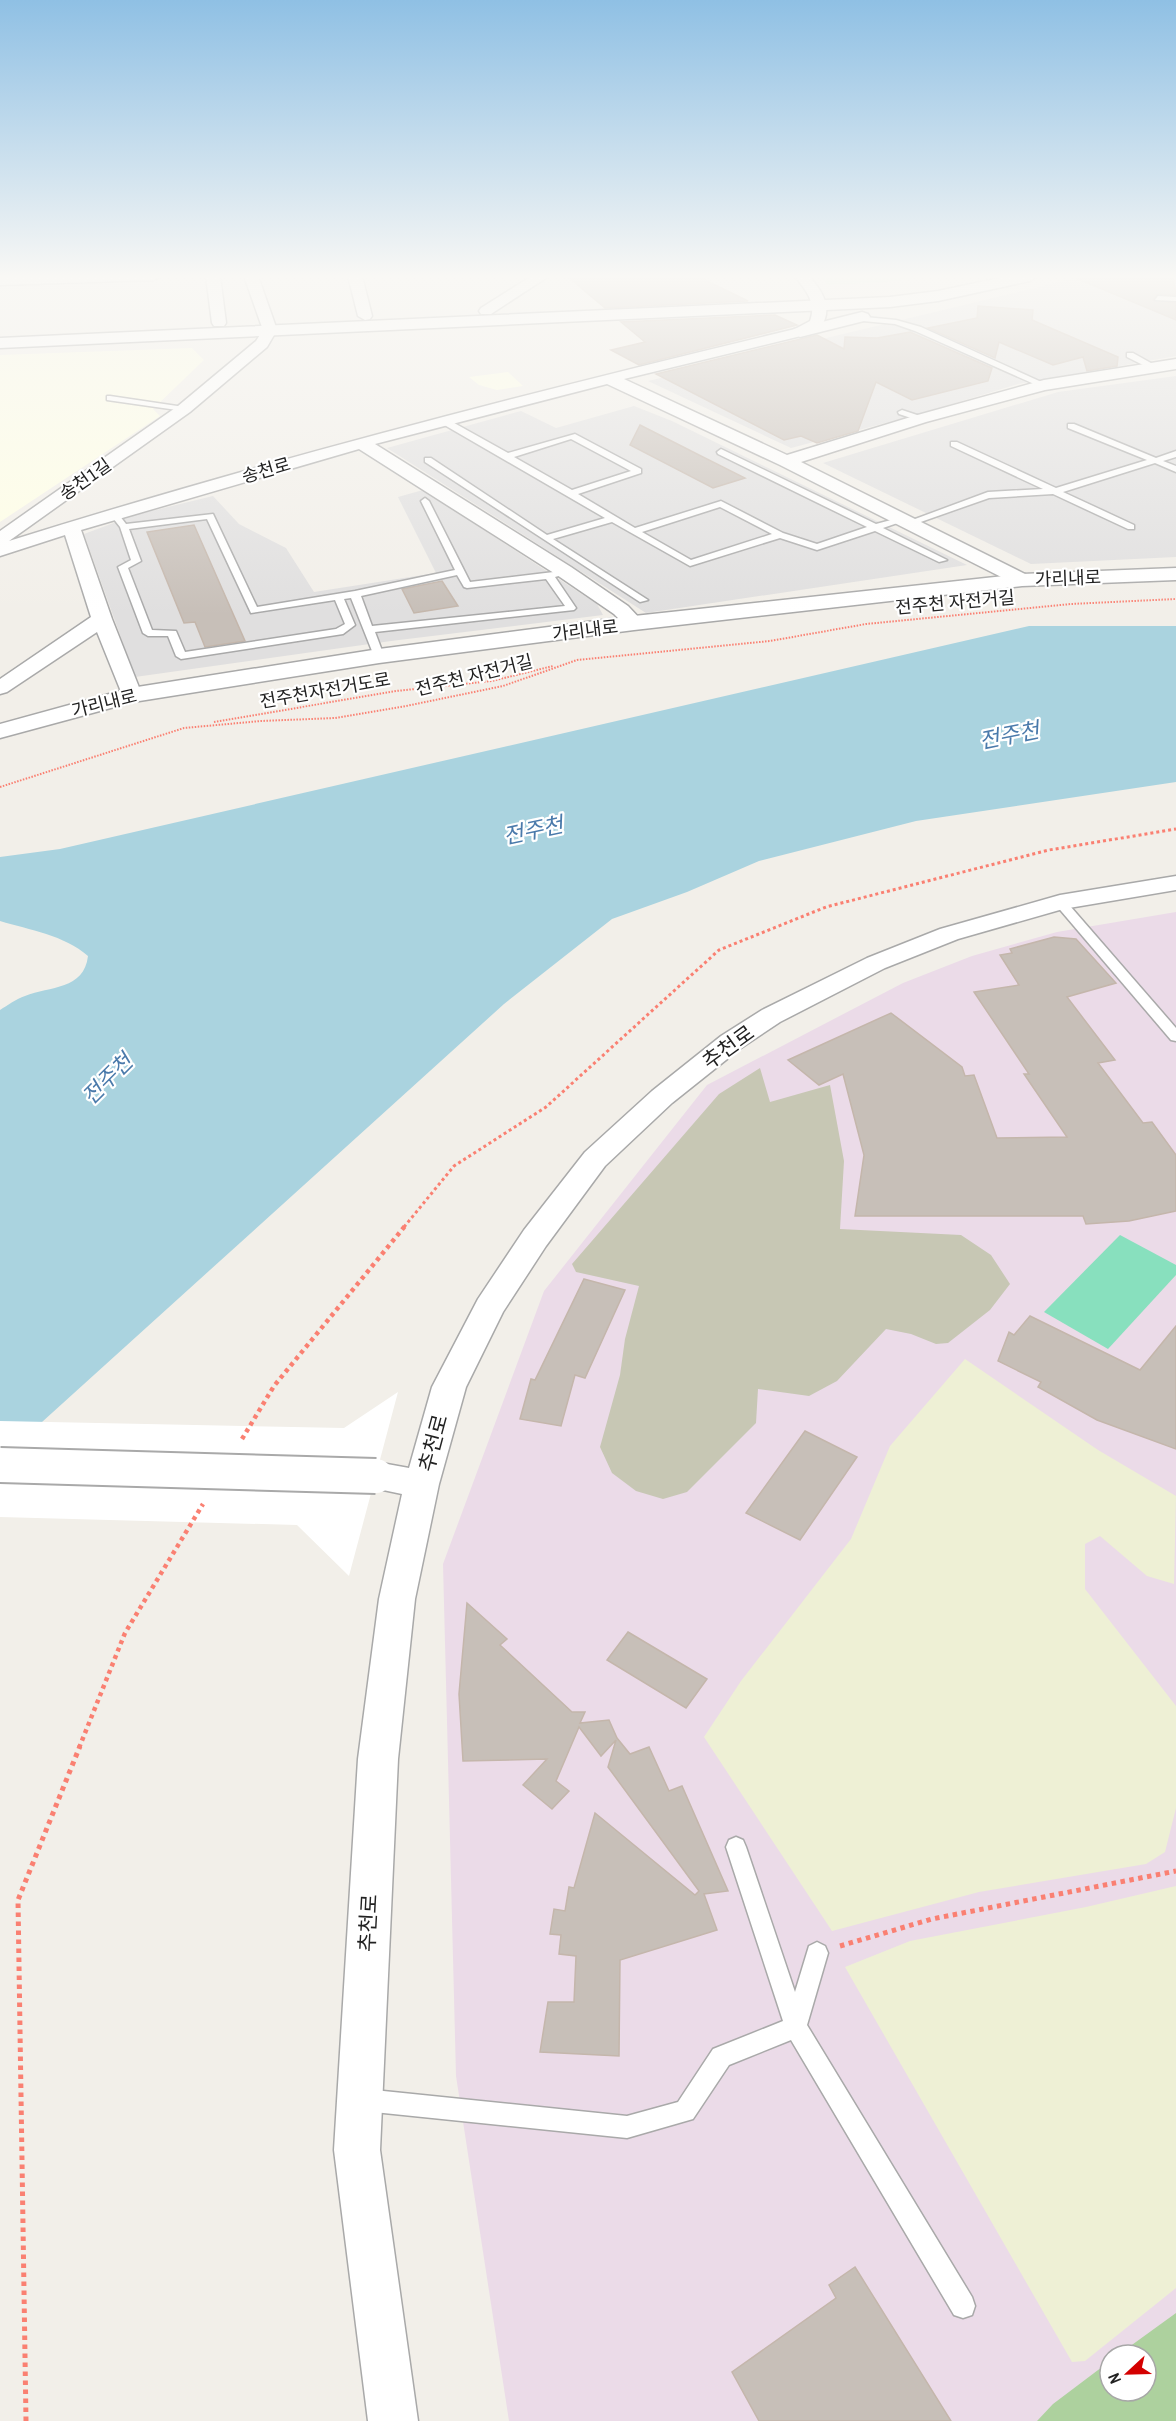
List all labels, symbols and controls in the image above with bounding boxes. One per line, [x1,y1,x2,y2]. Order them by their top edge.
street label: 송천로 [239,451,293,489]
street label: 송천1길 [54,452,116,506]
street label: 가리내로 [1034,564,1102,592]
street label: 전주천 자전거길 [894,584,1016,620]
street label: 가리내로 [551,614,619,646]
street label: 전주천 자전거길 [413,648,535,702]
street label: 전주천자전거도로 [258,666,392,714]
street label: 가리내로 [69,683,139,723]
water label: 전주천 [976,714,1044,756]
water label: 전주천 [500,808,569,851]
street label: 추천로 [696,1018,760,1076]
water label: 전주천 [75,1045,141,1111]
street label: 추천로 [411,1411,455,1475]
street label: 추천로 [352,1893,384,1953]
north arrow [1098,2343,1158,2403]
text: N [1102,2370,1126,2387]

